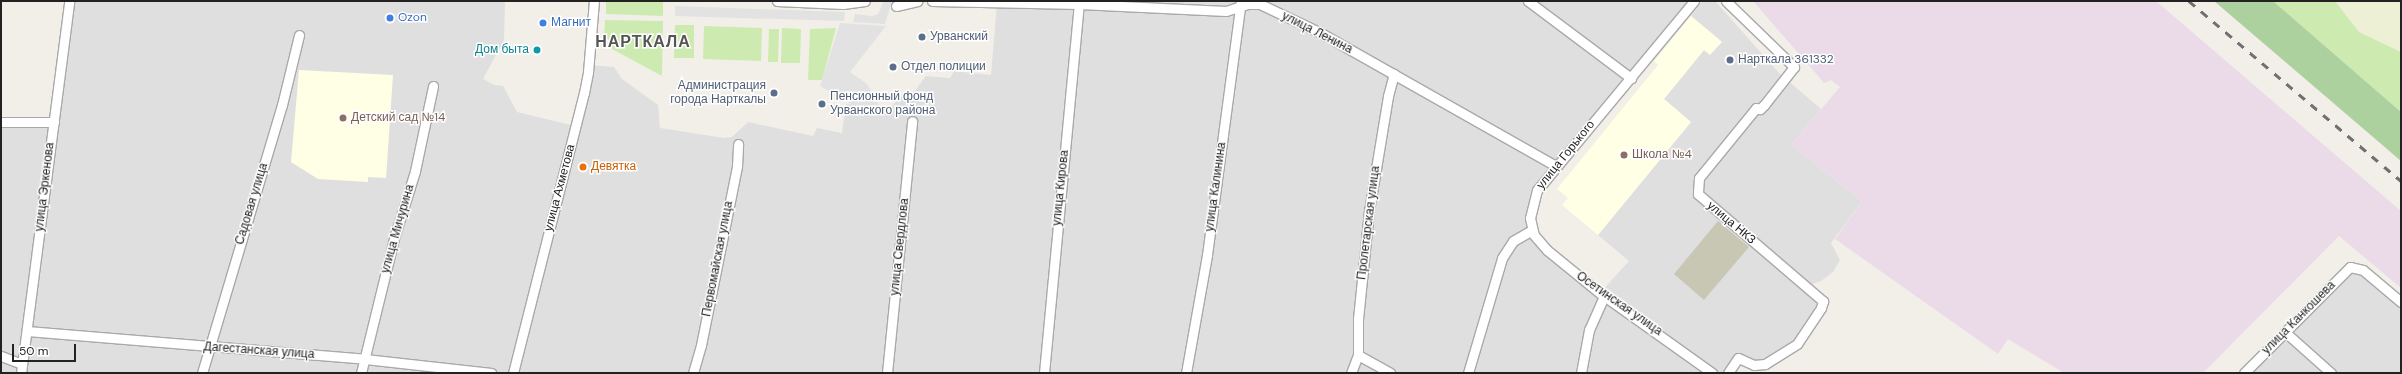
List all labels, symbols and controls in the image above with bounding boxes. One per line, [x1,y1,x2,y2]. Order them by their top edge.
street label: улица Ленина [1279,9,1355,57]
place label: Ozon [398,11,427,25]
marker: Ozon [385,13,395,23]
place label: Магнит [551,16,591,30]
marker: Магнит [538,18,548,28]
place label: Урванский [930,30,988,44]
district label: НАРТКАЛА [595,32,691,52]
marker: Урванский [917,32,927,42]
place label: Дом быта [475,43,529,57]
marker: Дом быта [532,45,542,55]
place label: Нарткала 361332 [1738,53,1834,67]
marker: Нарткала 361332 [1725,55,1735,65]
place label: Отдел полиции [901,60,986,74]
marker: Отдел полиции [888,62,898,72]
place label: Администрация города Нарткалы [670,79,766,107]
marker: Администрация города Нарткалы [769,88,779,98]
place label: Пенсионный фонд Урванского района [830,90,935,118]
marker: Пенсионный фонд Урванского района [817,99,827,109]
place label: Детский сад №14 [351,111,445,125]
marker: Детский сад №14 [338,113,348,123]
street label: улица Горького [1534,118,1598,192]
street label: улица Калинина [1203,141,1229,233]
street label: улица Эркенова [32,142,58,232]
street label: улица Ахметова [541,143,579,233]
place label: Школа №4 [1632,148,1692,162]
street label: улица Кирова [1050,149,1072,227]
marker: Школа №4 [1619,150,1629,160]
place label: Девятка [591,160,636,174]
street label: Садовая улица [233,161,271,247]
marker: Девятка [578,162,588,172]
street label: Пролетарская улица [1355,165,1383,281]
street label: улица Мичурина [378,183,418,275]
street label: улица Свердлова [888,198,912,296]
street label: улица НКЗ [1704,199,1758,247]
street label: Первомайская улица [700,200,736,318]
street label: Осетинская улица [1573,269,1665,339]
street label: улица Канкошева [2259,278,2339,358]
scale bar [14,336,78,362]
street label: Дагестанская улица [203,340,315,362]
text: 50 m [19,343,48,359]

